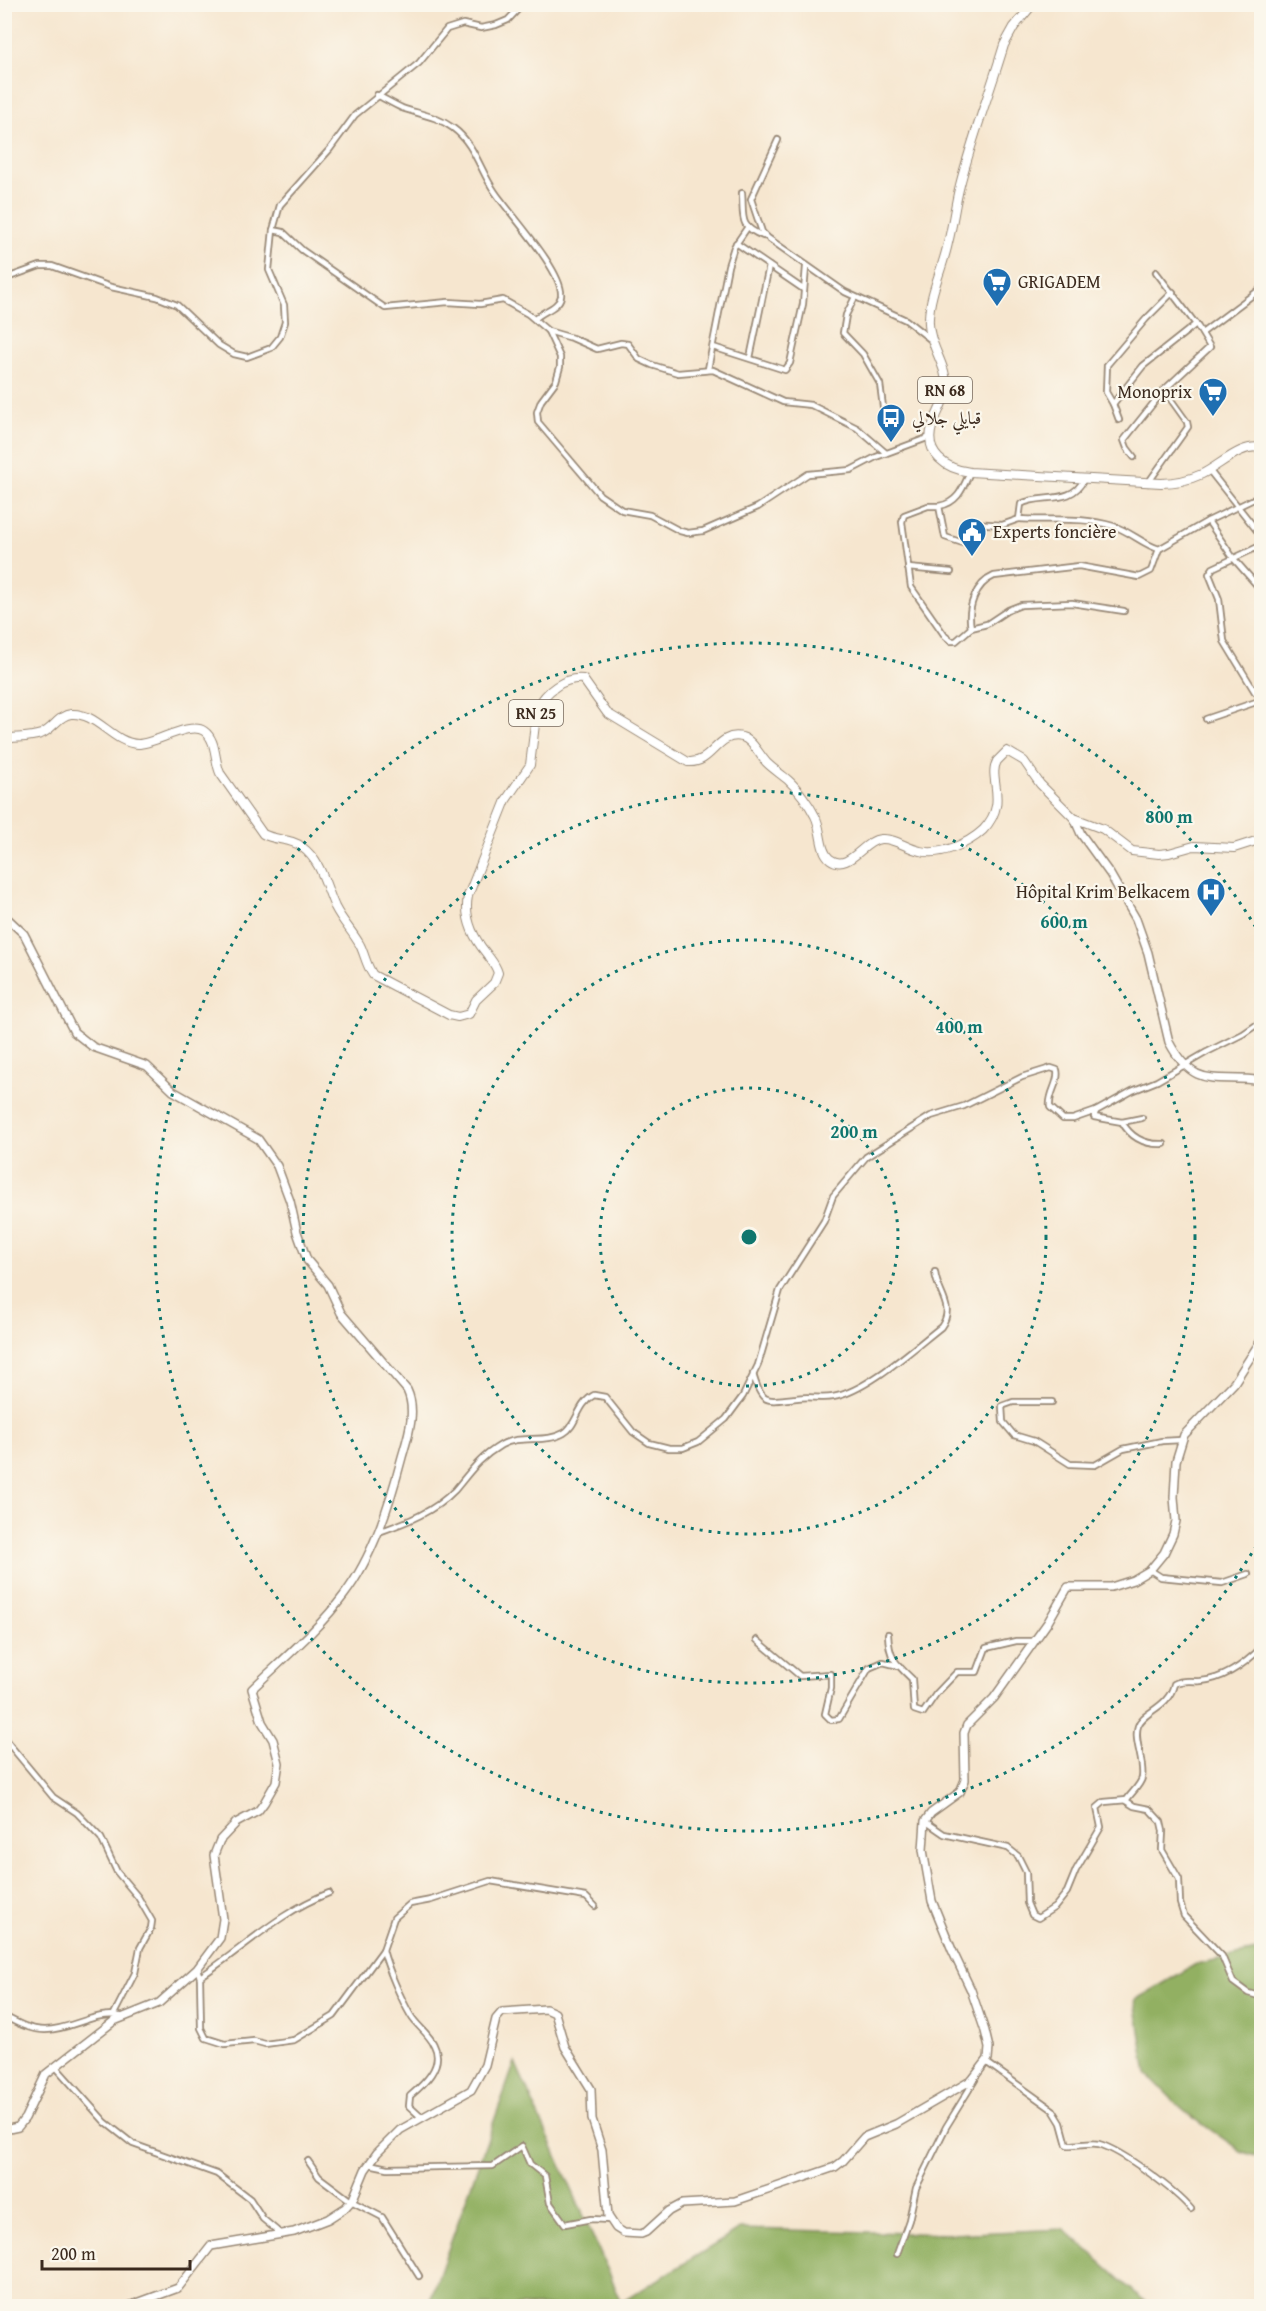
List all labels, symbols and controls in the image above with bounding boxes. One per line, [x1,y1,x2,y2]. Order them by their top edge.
supermarket icon: GRIGADEM [981,266,1013,308]
place label: GRIGADEM [1018,268,1101,295]
supermarket icon: Monoprix [1197,376,1229,418]
road number: RN 68 [918,377,972,403]
place label: Monoprix [1117,378,1193,405]
bus stop icon: قبايلي جلالي [875,402,907,444]
place label: قبايلي جلالي [912,404,981,435]
public building icon: Experts foncière [956,516,988,558]
place label: Experts foncière [993,518,1116,545]
road number: RN 25 [509,700,563,726]
text: 800 m [1145,803,1193,830]
hospital icon: Hôpital Krim Belkacem [1195,876,1227,918]
place label: Hôpital Krim Belkacem [1016,878,1190,905]
text: 600 m [1040,908,1088,935]
text: 400 m [935,1013,983,1040]
text: 200 m [830,1118,878,1145]
centre of rings [739,1227,759,1247]
scale bar [42,2233,190,2271]
text: 200 m [51,2240,96,2267]

